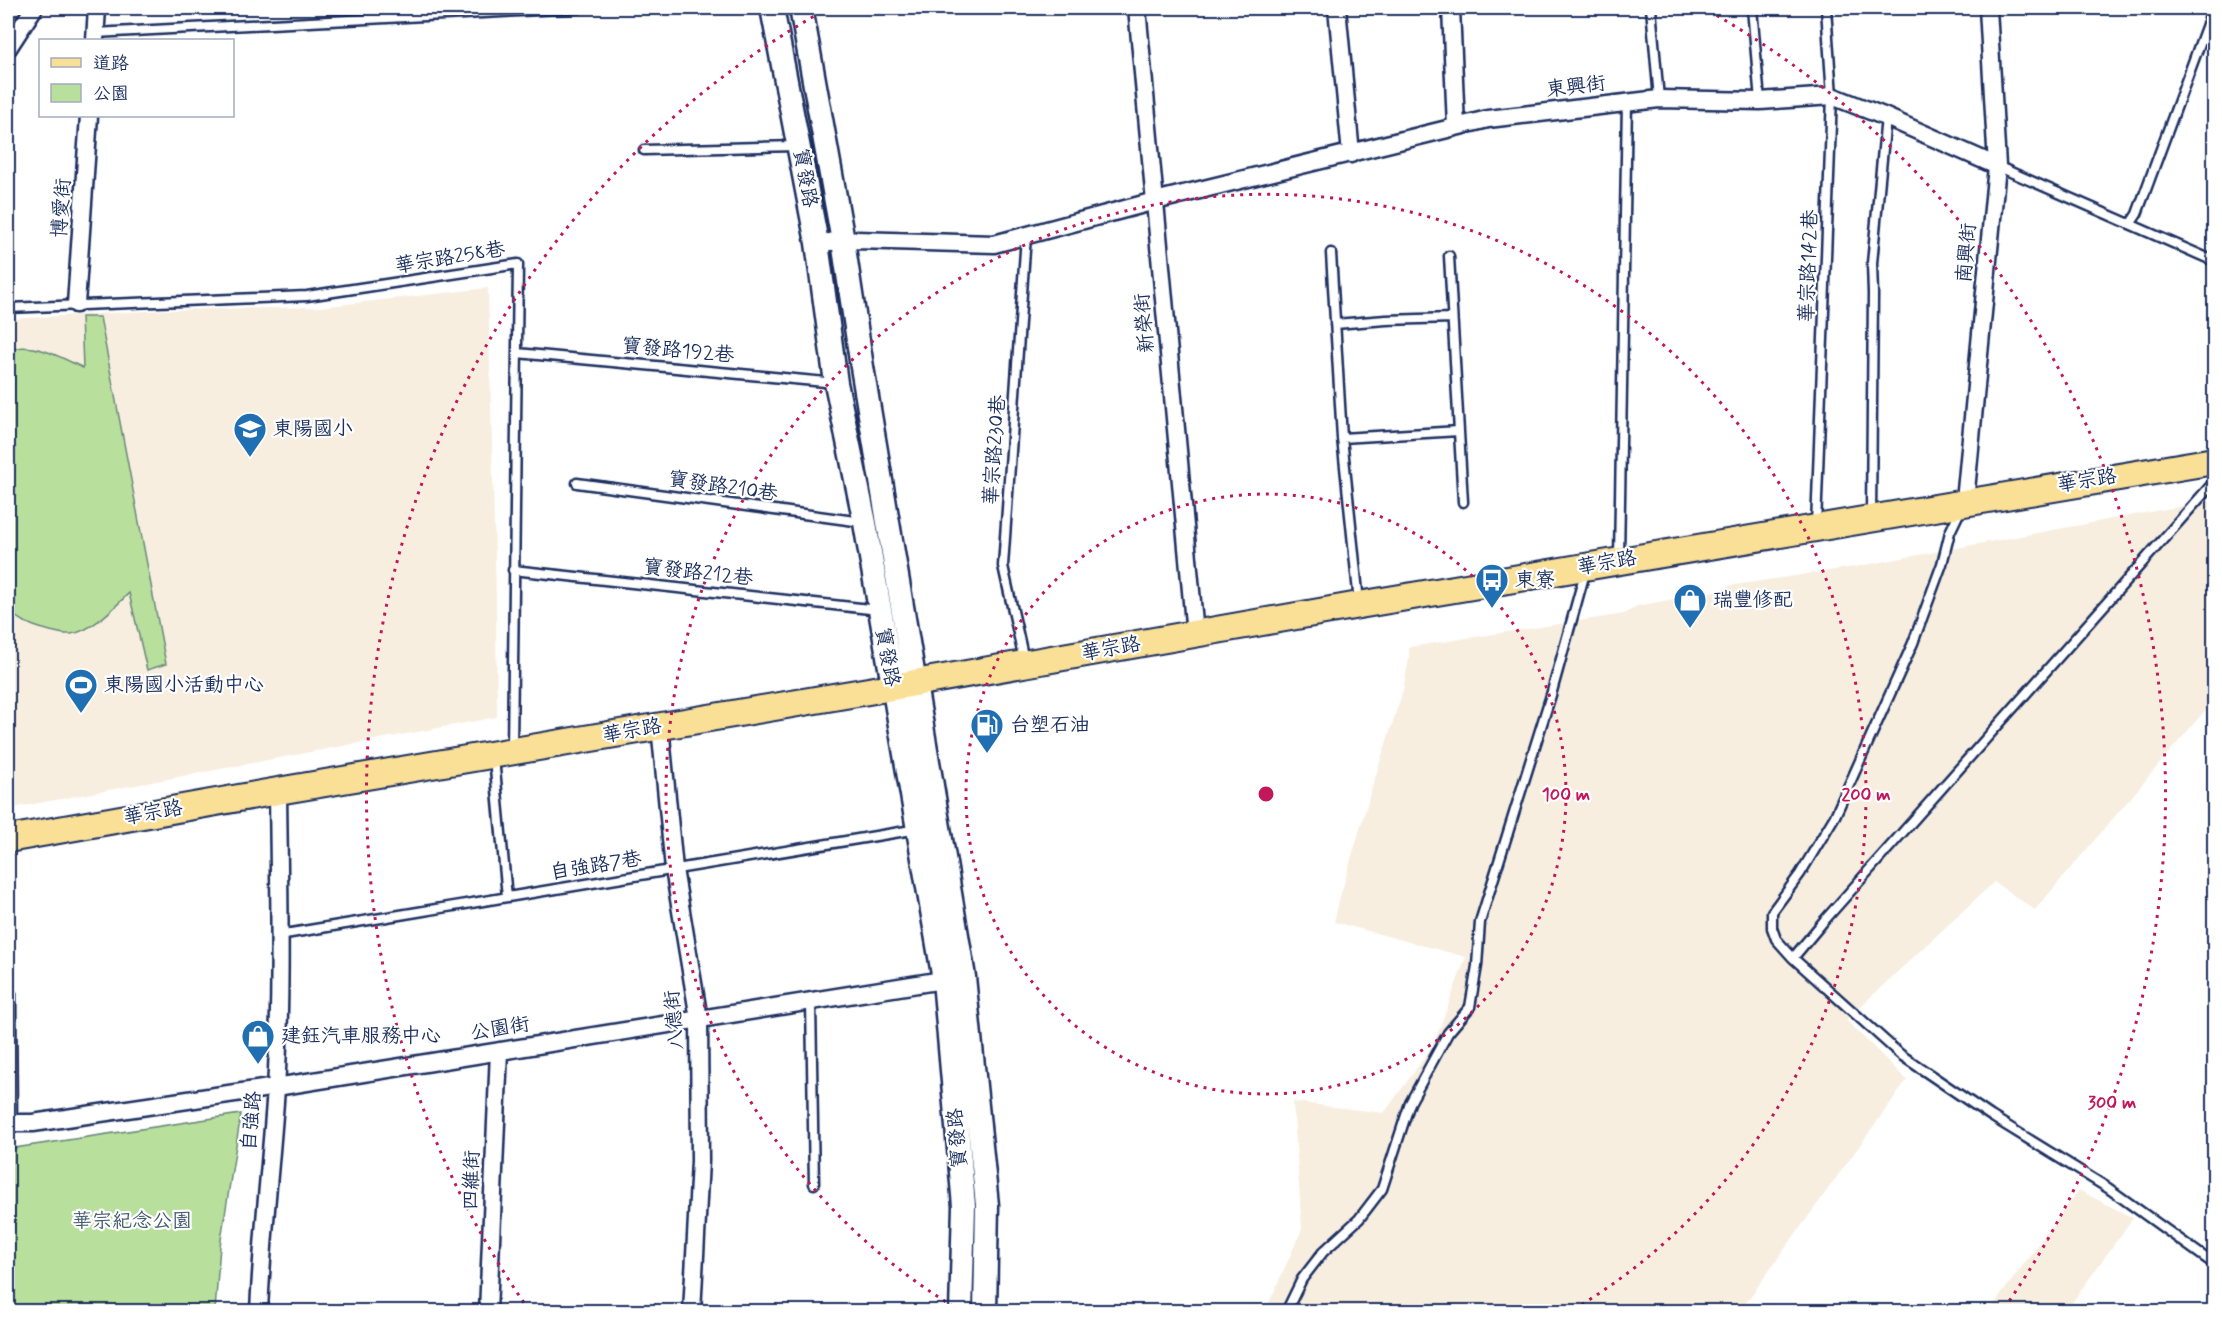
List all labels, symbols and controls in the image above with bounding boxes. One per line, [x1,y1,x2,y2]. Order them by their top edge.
legend [39,39,234,117]
text: 道路 [93,52,129,76]
street label: 東興街 [1545,70,1607,104]
text: 公園 [93,82,129,106]
street label: 寶發路 [786,146,824,211]
street label: 博愛街 [46,177,78,239]
street label: 華宗路142巷 [1794,208,1824,323]
street label: 南興街 [1951,222,1983,284]
street label: 華宗路258巷 [393,236,508,280]
street label: 新榮街 [1129,292,1161,354]
street label: 寶發路192巷 [621,333,736,369]
street label: 華宗路230巷 [978,393,1012,506]
school or university icon: 東陽國小 [232,411,268,458]
place label: 東陽國小 [273,416,353,443]
street label: 華宗路 [2055,463,2120,499]
street label: 寶發路210巷 [666,466,781,508]
street label: 華宗路 [1575,544,1640,582]
street label: 寶發路212巷 [642,554,755,592]
bus stop icon: 東寮 [1474,562,1510,609]
place label: 東寮 [1515,567,1555,594]
shop icon: 瑞豐修配 [1672,582,1708,629]
place label: 瑞豐修配 [1713,587,1793,614]
street label: 寶發路 [868,625,906,690]
street label: 華宗路 [1079,630,1144,668]
sports icon: 東陽國小活動中心 [63,667,99,714]
place label: 東陽國小活動中心 [104,672,264,699]
fuel station icon: 台塑石油 [969,707,1005,754]
street label: 華宗路 [600,712,665,750]
place label: 台塑石油 [1010,712,1090,739]
text: 100 m [1542,783,1590,807]
text: 200 m [1841,783,1891,807]
centre of rings [1256,784,1276,804]
street label: 華宗路 [121,794,186,832]
street label: 自強路7巷 [548,845,645,887]
street label: 八德街 [659,989,691,1051]
street label: 公園街 [468,1011,532,1047]
shop icon: 建鈺汽車服務中心 [240,1018,276,1065]
place label: 建鈺汽車服務中心 [281,1023,441,1050]
street label: 自強路 [236,1089,268,1152]
text: 300 m [2088,1091,2136,1115]
street label: 寶發路 [942,1106,974,1169]
street label: 四維街 [457,1150,487,1210]
park label: 華宗紀念公園 [72,1208,192,1235]

